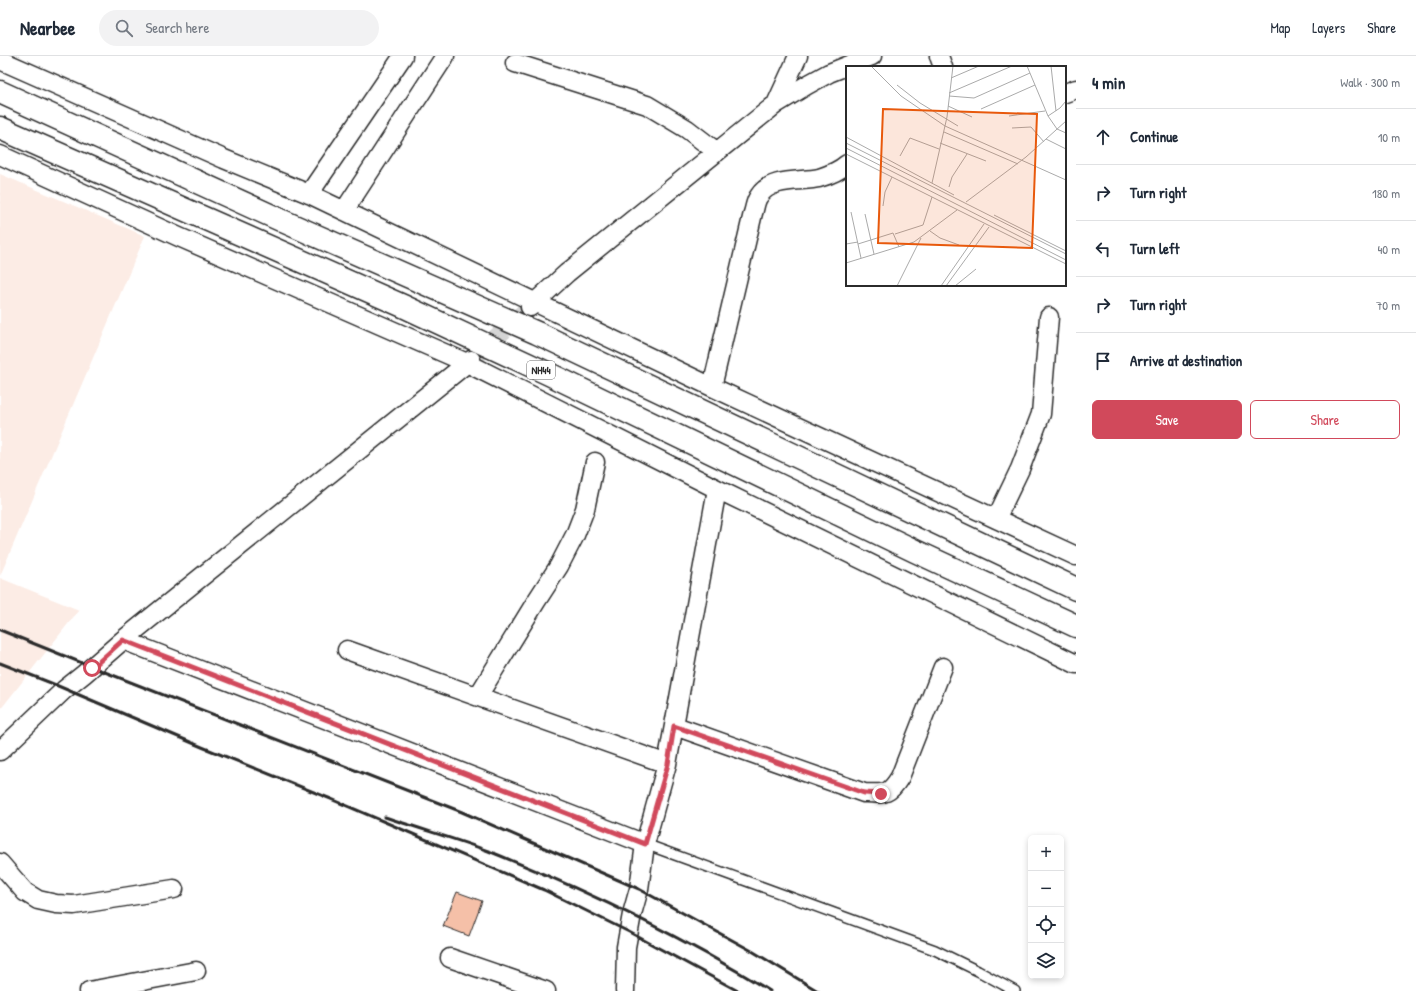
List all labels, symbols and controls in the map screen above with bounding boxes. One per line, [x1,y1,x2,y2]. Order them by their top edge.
search box [99,10,379,46]
text: Nearbee [20,15,75,41]
icon: search [113,17,135,39]
text: Search here [145,17,210,38]
text: Map [1270,18,1290,37]
text: Layers [1312,18,1345,37]
text: Share [1367,18,1396,37]
inset map [846,66,1066,286]
text: 4 min [1092,71,1125,94]
text: Walk · 300 m [1340,73,1400,91]
icon: ahead [1092,126,1114,148]
text: Continue [1130,126,1178,147]
text: 10 m [1378,128,1400,146]
icon: right [1092,182,1114,204]
text: Turn right [1130,182,1186,203]
text: 180 m [1372,184,1400,202]
icon: left [1092,238,1114,260]
text: Turn left [1130,238,1180,259]
text: 40 m [1377,240,1400,258]
icon: right [1092,294,1114,316]
text: Turn right [1130,294,1186,315]
text: 70 m [1376,296,1400,314]
icon: arrive [1092,350,1114,372]
text: Arrive at destination [1130,350,1242,371]
road number: NH44 [527,361,555,379]
button: Save [1092,400,1242,439]
button: Share [1250,400,1400,439]
route start [83,659,101,677]
route end [872,785,890,803]
map controls [1028,835,1064,979]
button: + [1028,835,1064,871]
button: − [1028,871,1064,907]
button: locate [1028,907,1064,943]
button: layers [1028,943,1064,979]

